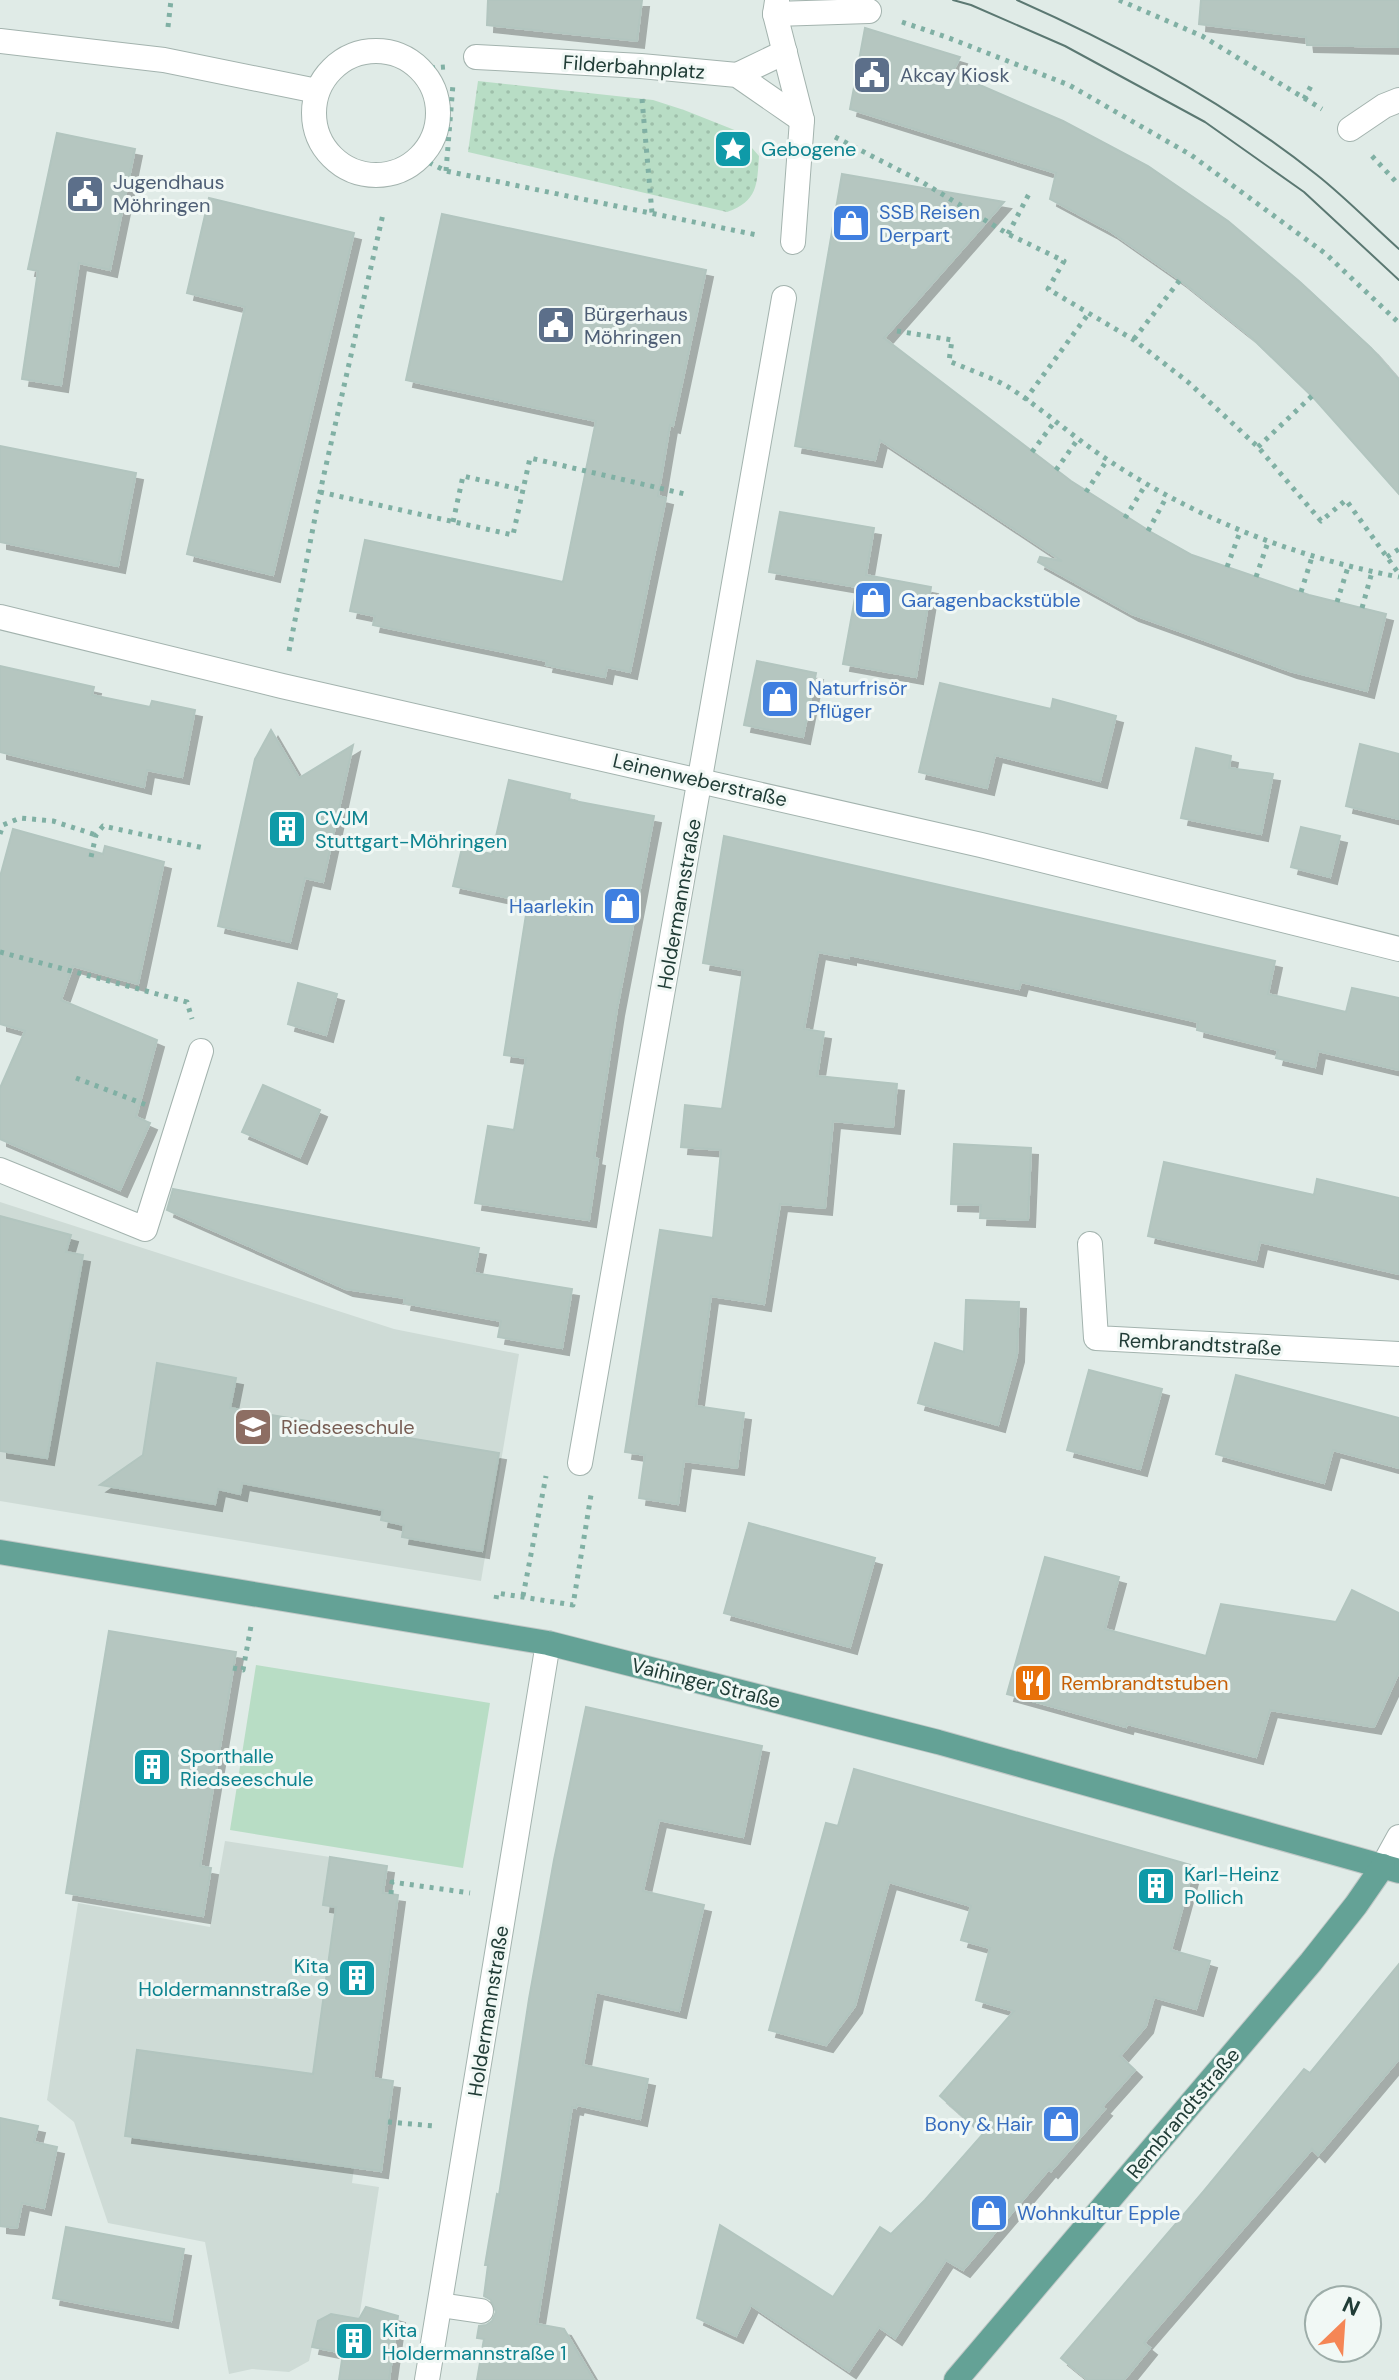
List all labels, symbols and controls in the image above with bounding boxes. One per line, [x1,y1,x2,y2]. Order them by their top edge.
street label: Filderbahnplatz [562,49,706,85]
public building icon: Akcay Kiosk [851,54,893,96]
place label: Akcay Kiosk [900,62,1010,88]
place icon: Gebogene [712,128,754,170]
place label: Gebogene [761,136,856,162]
place label: Jugendhaus Möhringen [113,169,225,218]
public building icon: Jugendhaus Möhringen [64,173,106,215]
place label: SSB Reisen Derpart [879,199,980,248]
shop icon: SSB Reisen Derpart [830,202,872,244]
place label: Bürgerhaus Möhringen [584,301,688,350]
public building icon: Bürgerhaus Möhringen [535,304,577,346]
shop icon: Garagenbackstüble [852,579,894,621]
place label: Garagenbackstüble [901,587,1081,613]
place label: Naturfrisör Pflüger [808,675,907,724]
shop icon: Naturfrisör Pflüger [759,678,801,720]
street label: Leinenweberstraße [610,747,790,813]
place label: CVJM Stuttgart-Möhringen [315,805,507,854]
building icon: CVJM Stuttgart-Möhringen [266,808,308,850]
street label: Holdermannstraße [651,817,707,991]
shop icon: Haarlekin [601,885,643,927]
place label: Haarlekin [509,893,594,919]
street label: Rembrandtstraße [1118,1327,1282,1361]
school or university icon: Riedseeschule [232,1406,274,1448]
place label: Riedseeschule [281,1414,415,1440]
street label: Vaihinger Straße [629,1652,783,1714]
restaurant icon: Rembrandtstuben [1012,1662,1054,1704]
place label: Rembrandtstuben [1061,1670,1228,1696]
place label: Sporthalle Riedseeschule [180,1743,314,1792]
building icon: Sporthalle Riedseeschule [131,1746,173,1788]
place label: Karl-Heinz Pollich [1184,1861,1279,1910]
building icon: Karl-Heinz Pollich [1135,1865,1177,1907]
street label: Holdermannstraße [462,1924,514,2098]
place label: Kita Holdermannstraße 9 [138,1953,329,2002]
building icon: Kita Holdermannstraße 9 [336,1957,378,1999]
street label: Rembrandtstraße [1121,2042,1245,2184]
shop icon: Bony & Hair [1040,2103,1082,2145]
place label: Bony & Hair [925,2111,1033,2137]
shop icon: Wohnkultur Epple [968,2192,1010,2234]
place label: Wohnkultur Epple [1017,2200,1180,2226]
north arrow [1303,2284,1383,2364]
text: N [1338,2290,1365,2323]
place label: Kita Holdermannstraße 1 [382,2317,566,2366]
building icon: Kita Holdermannstraße 1 [333,2320,375,2362]

